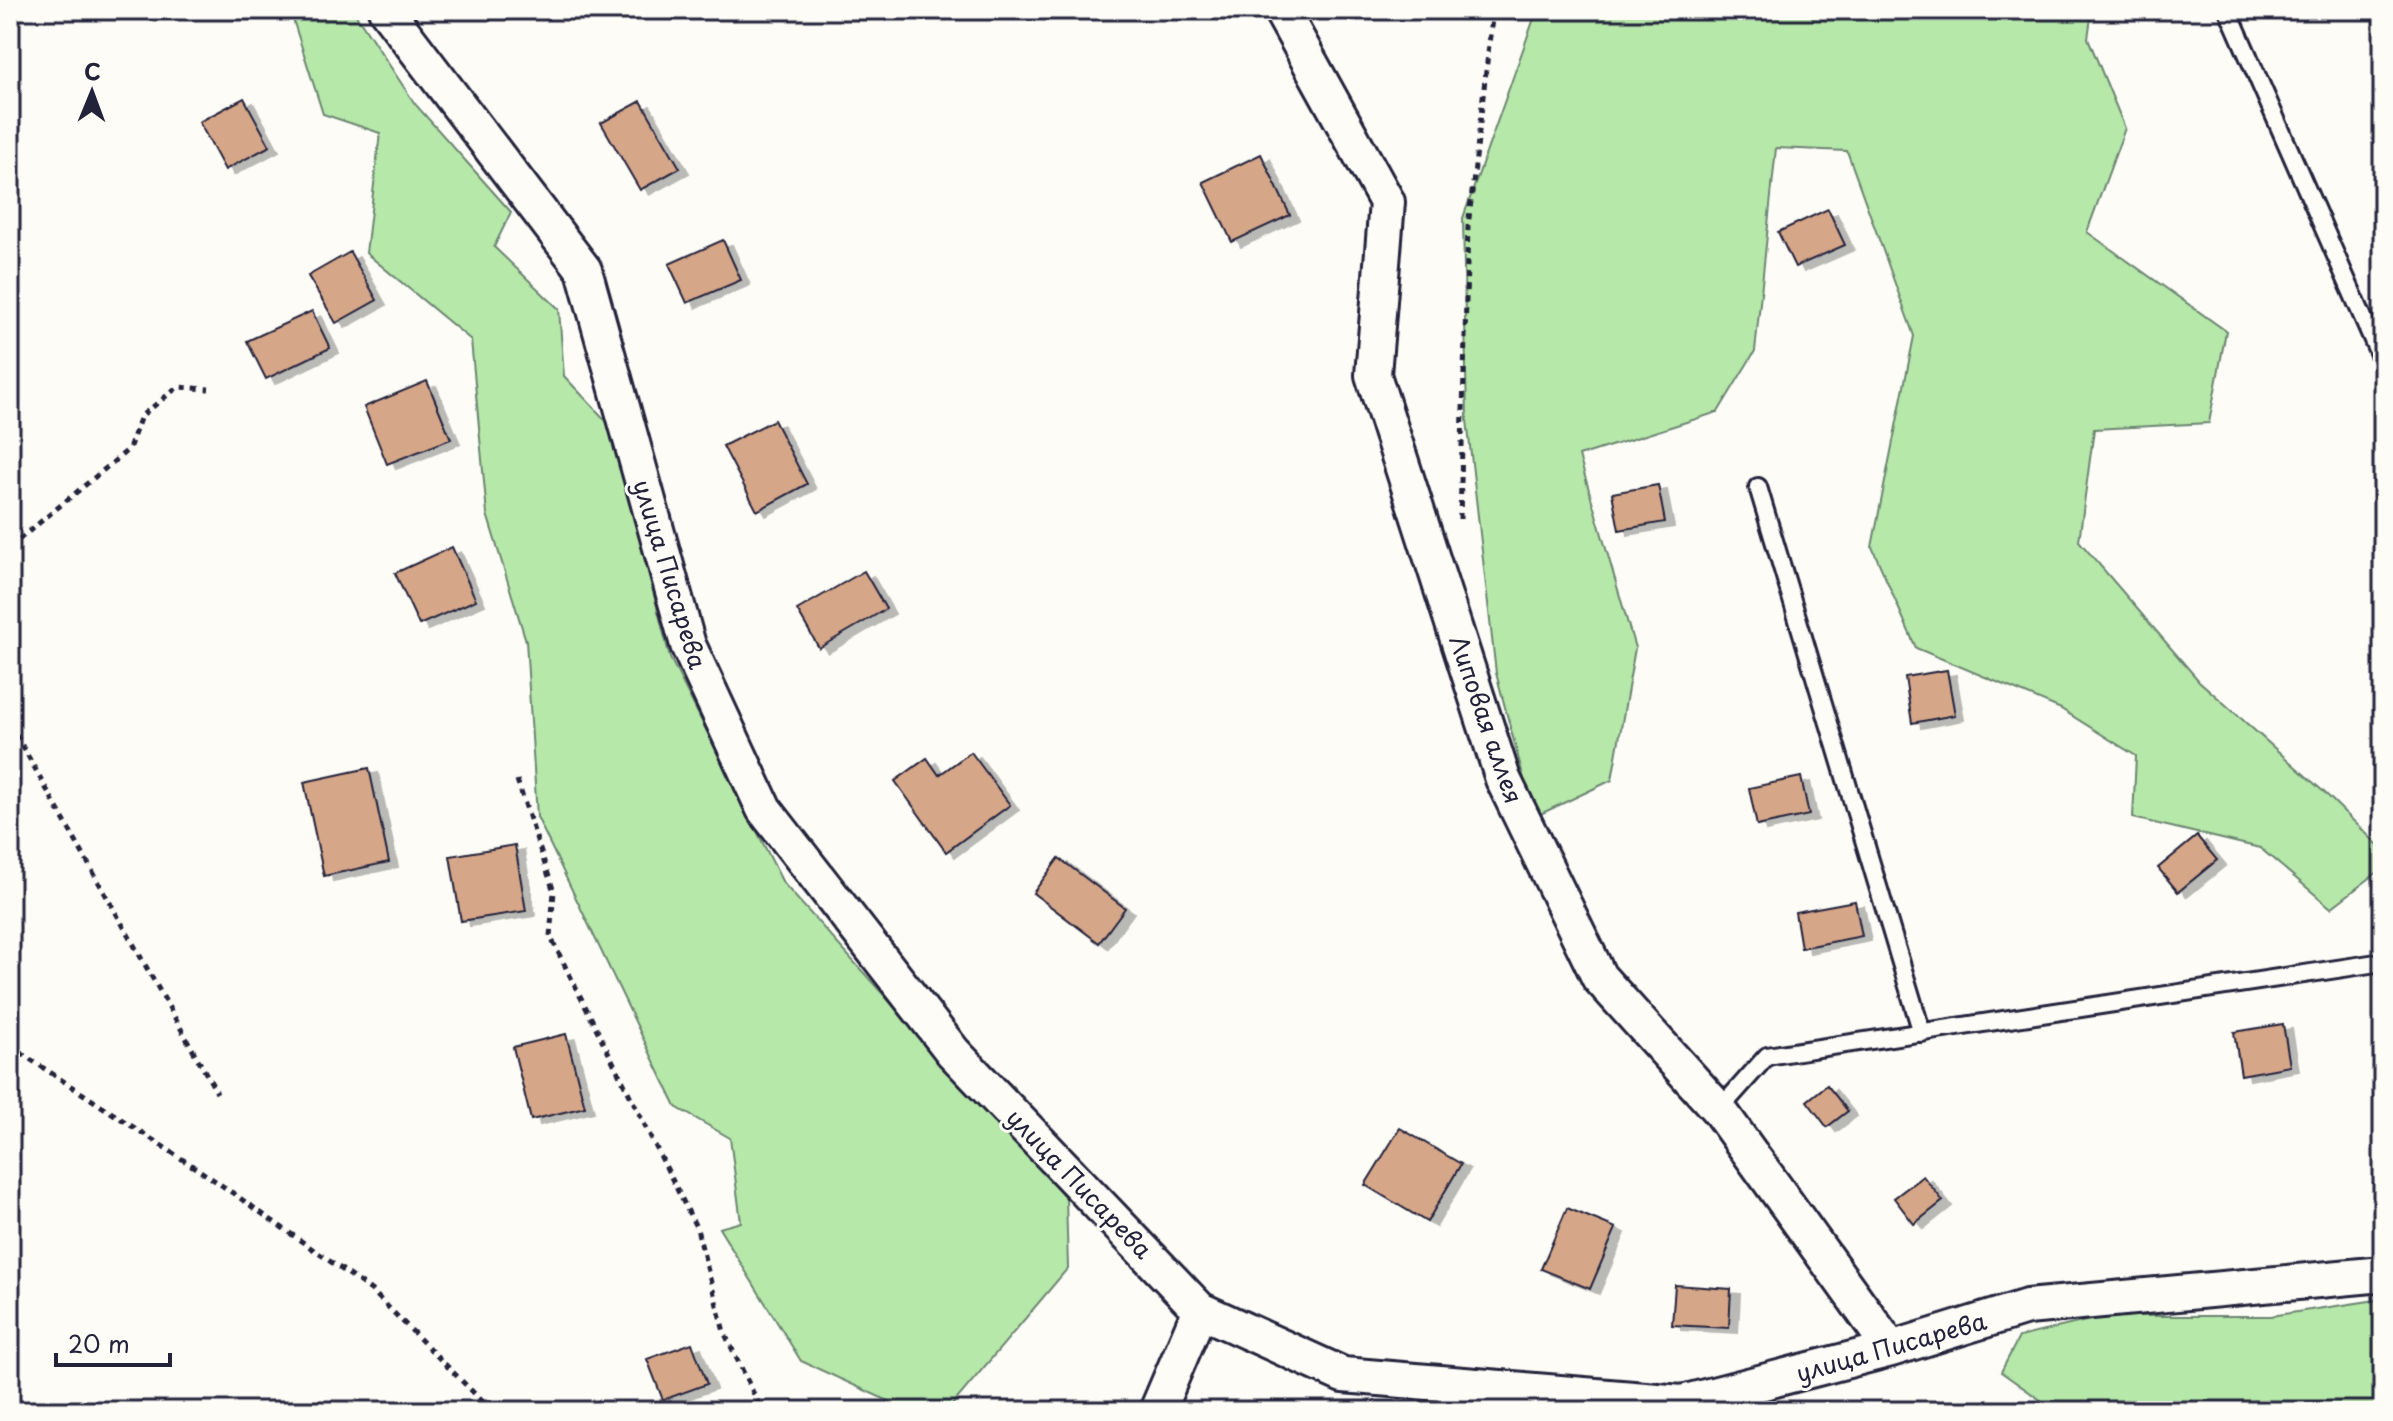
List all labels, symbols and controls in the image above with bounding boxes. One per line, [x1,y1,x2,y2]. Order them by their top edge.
north arrow [52,52,132,132]
text: С [84,54,101,87]
street label: улица Писарева [625,475,717,673]
street label: Липовая аллея [1441,630,1533,808]
street label: улица Писарева [999,1100,1161,1266]
street label: улица Писарева [1792,1302,1990,1390]
scale bar [56,1317,170,1367]
text: 20 m [68,1325,130,1361]

